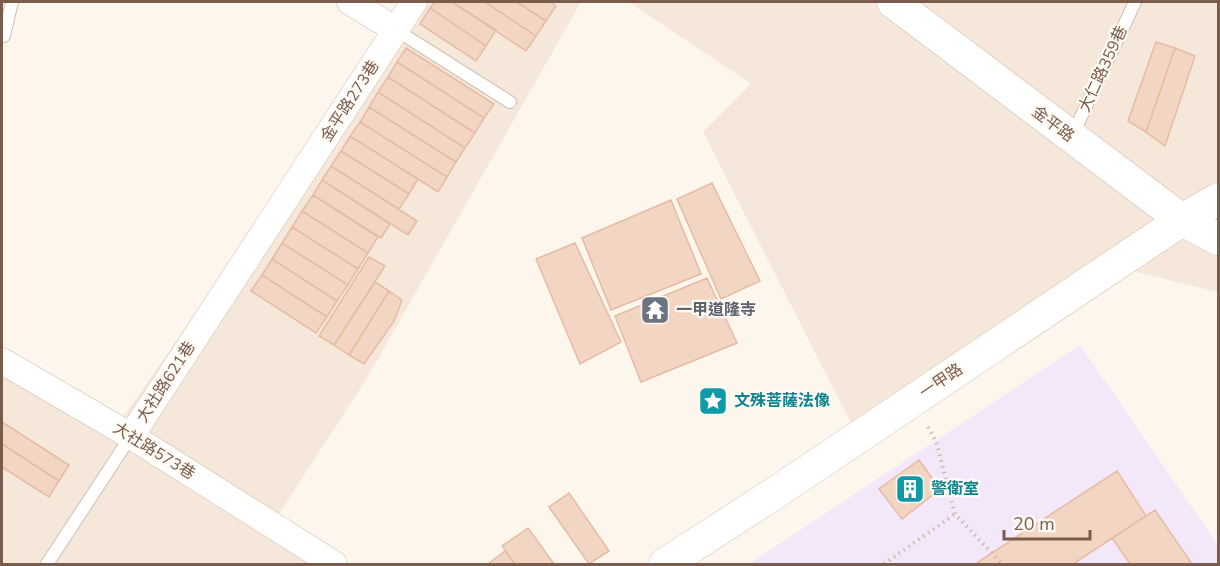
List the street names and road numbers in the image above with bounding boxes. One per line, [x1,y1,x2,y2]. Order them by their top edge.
street label: 大仁路359巷 [1073,22,1133,116]
street label: 金平路273巷 [315,56,385,146]
street label: 金平路 [1027,101,1079,147]
street label: 大社路621巷 [131,337,201,427]
street label: 一甲路 [915,358,967,404]
street label: 大社路573巷 [109,417,199,485]

